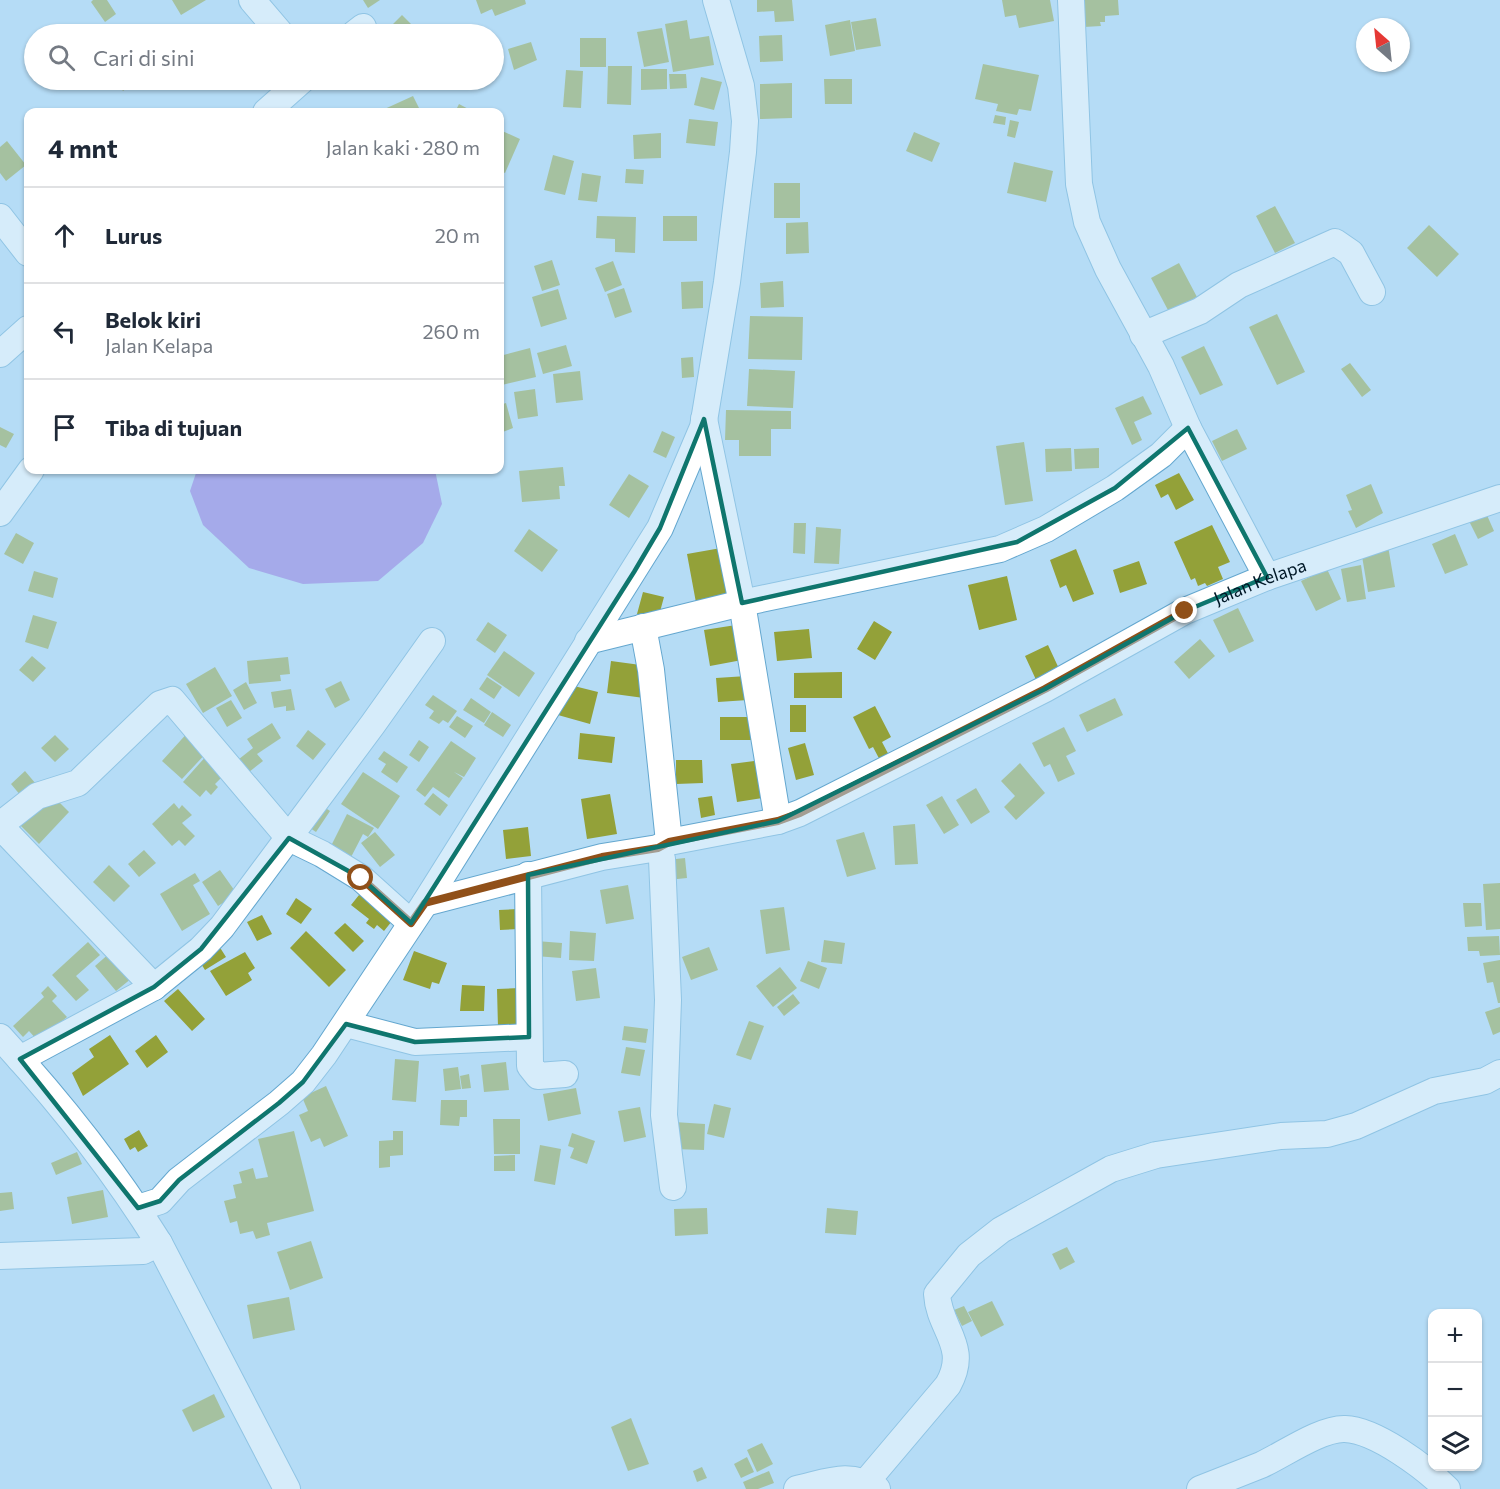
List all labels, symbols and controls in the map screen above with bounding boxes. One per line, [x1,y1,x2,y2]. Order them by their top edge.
north arrow [1356,18,1410,72]
search box [24,24,504,90]
icon: search [45,41,78,74]
text: Cari di sini [93,44,195,71]
text: 4 mnt [48,132,118,163]
text: Jalan kaki · 280 m [326,135,480,159]
icon: ahead [48,219,81,252]
text: Lurus [105,222,162,249]
text: 20 m [435,223,480,247]
text: Belok kiri [105,306,201,333]
icon: left [48,315,81,348]
text: 260 m [422,319,480,343]
text: Jalan Kelapa [105,333,213,357]
icon: arrive [48,411,81,444]
text: Tiba di tujuan [105,414,242,441]
street label: Jalan Kelapa [1210,554,1309,609]
route end [1171,597,1197,623]
route start [347,864,373,890]
map controls [1428,1309,1482,1471]
button: + [1428,1309,1482,1363]
button: − [1428,1363,1482,1417]
button: layers [1428,1417,1482,1471]

